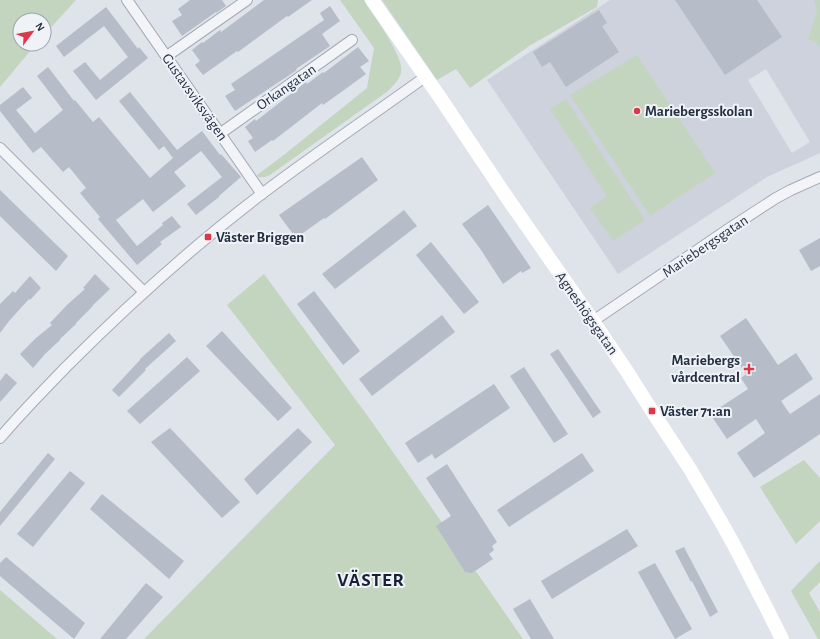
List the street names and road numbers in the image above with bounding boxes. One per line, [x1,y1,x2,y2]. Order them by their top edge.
street label: Gustavsviksvägen [159,51,230,144]
street label: Orkangatan [254,62,319,113]
street label: Mariebergsgatan [660,212,751,280]
street label: Agneshögsgatan [552,269,621,358]

